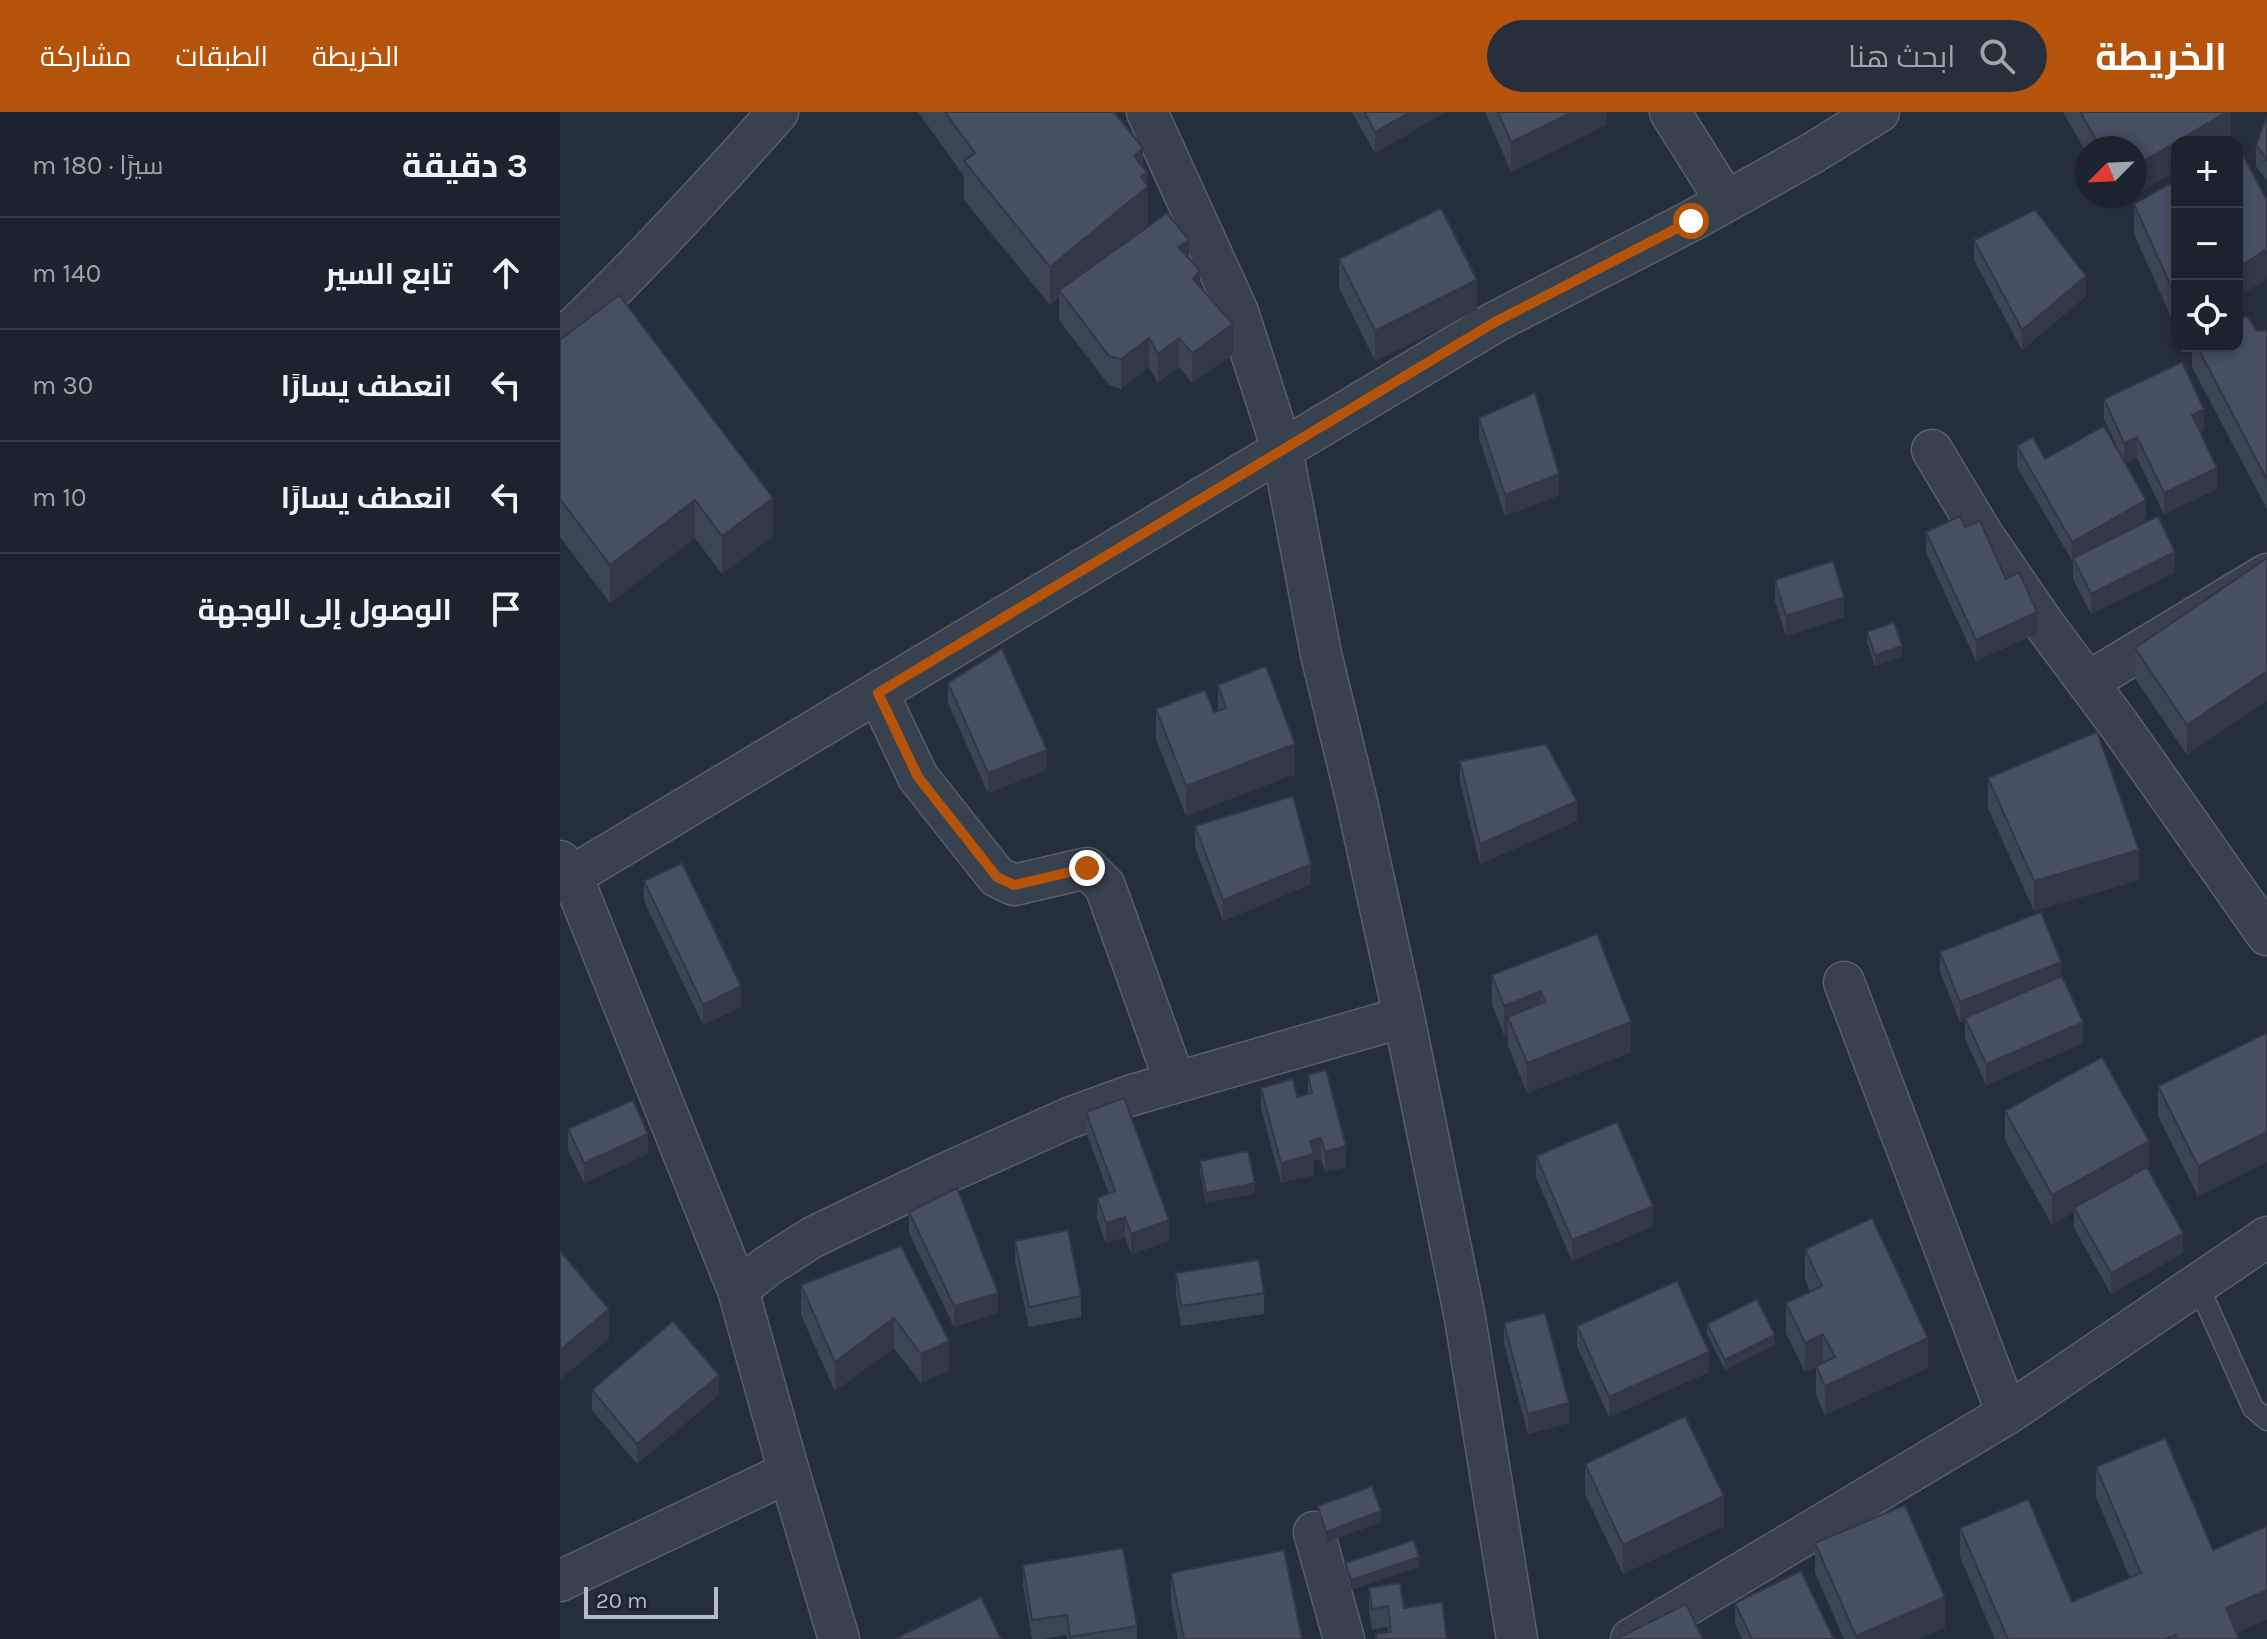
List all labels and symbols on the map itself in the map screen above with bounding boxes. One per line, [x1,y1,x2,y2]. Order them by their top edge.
north arrow [2075,136,2147,208]
route start [1673,203,1709,239]
route end [1069,850,1105,886]
scale bar [584,1583,718,1619]

